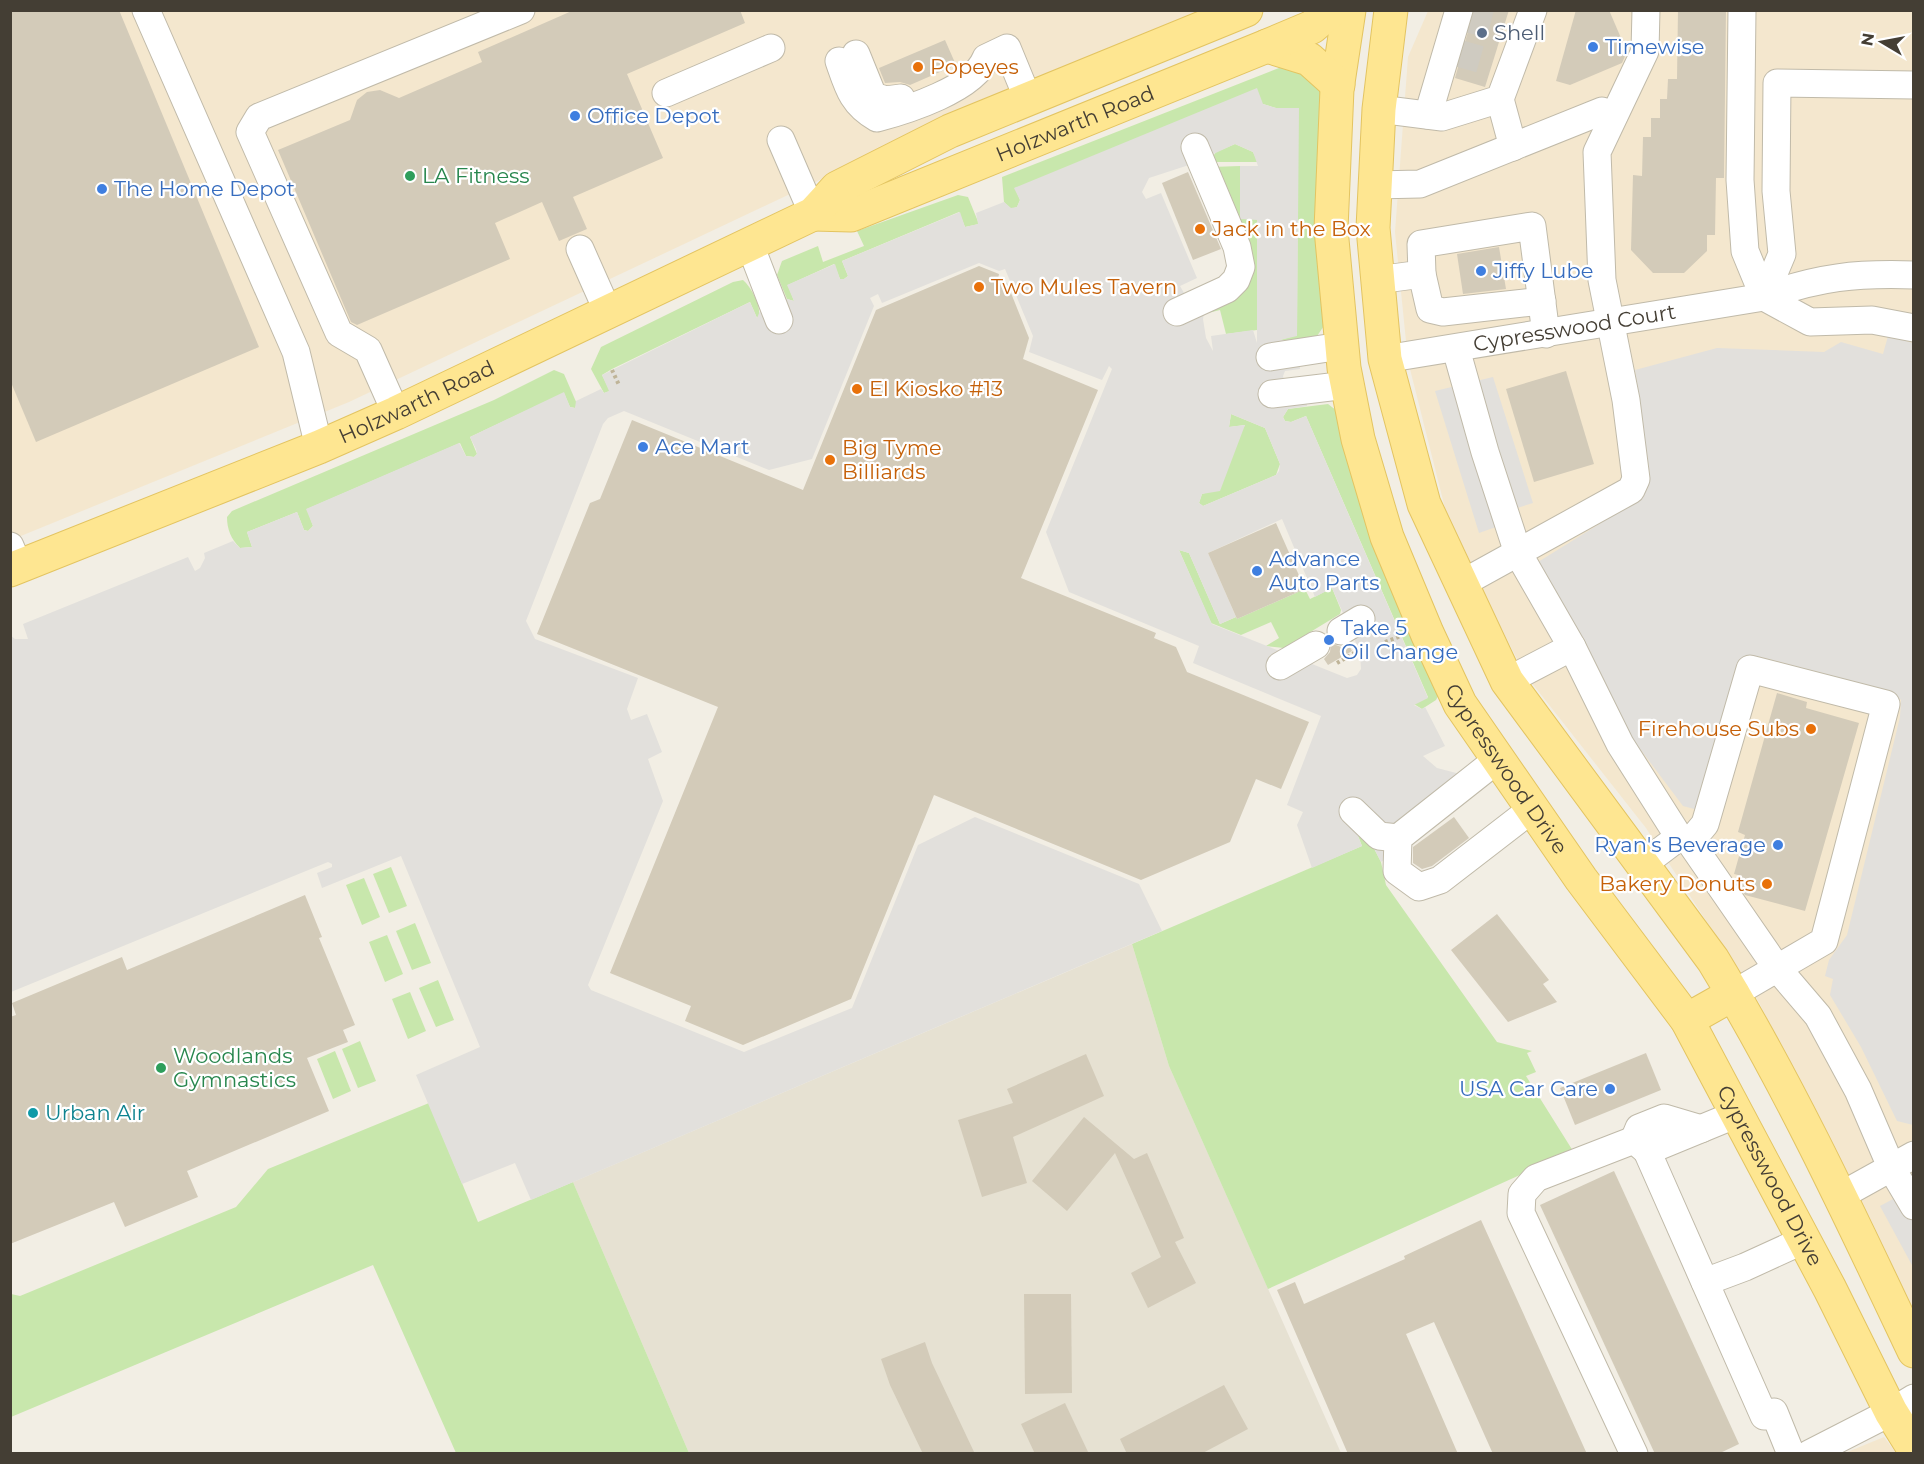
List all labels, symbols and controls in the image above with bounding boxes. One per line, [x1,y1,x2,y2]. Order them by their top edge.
north arrow [1852,12,1912,72]
place label: Shell [1494,20,1545,45]
marker: Shell [1475,26,1489,40]
text: N [1857,31,1878,48]
place label: Timewise [1605,34,1705,59]
marker: Timewise [1586,40,1600,54]
place label: Popeyes [930,54,1019,79]
marker: Popeyes [911,60,925,74]
street label: Holzwarth Road [992,80,1158,167]
place label: Office Depot [587,103,720,128]
marker: Office Depot [568,109,582,123]
place label: LA Fitness [422,163,530,188]
marker: LA Fitness [403,169,417,183]
place label: The Home Depot [114,176,295,201]
marker: The Home Depot [95,182,109,196]
place label: Jack in the Box [1211,216,1371,241]
marker: Jack in the Box [1193,222,1207,236]
place label: Jiffy Lube [1492,258,1593,283]
marker: Jiffy Lube [1474,264,1488,278]
place label: Two Mules Tavern [991,274,1177,299]
marker: Two Mules Tavern [972,280,986,294]
street label: Cypresswood Court [1471,299,1678,356]
street label: Holzwarth Road [335,355,498,449]
place label: El Kiosko #13 [869,376,1003,401]
marker: El Kiosko #13 [850,382,864,396]
place label: Ace Mart [655,434,749,459]
place label: Big Tyme Billiards [842,435,942,484]
marker: Ace Mart [636,440,650,454]
marker: Big Tyme Billiards [823,453,837,467]
place label: Advance Auto Parts [1269,546,1379,595]
marker: Advance Auto Parts [1250,564,1264,578]
place label: Take 5 Oil Change [1341,615,1458,664]
marker: Take 5 Oil Change [1322,633,1336,647]
street label: Cypresswood Drive [1440,679,1573,859]
place label: Firehouse Subs [1638,716,1799,741]
marker: Firehouse Subs [1804,722,1818,736]
place label: Ryan's Beverage [1594,832,1766,857]
marker: Ryan's Beverage [1771,838,1785,852]
place label: Bakery Donuts [1599,871,1755,896]
marker: Bakery Donuts [1760,877,1774,891]
place label: Woodlands Gymnastics [173,1043,296,1092]
marker: Woodlands Gymnastics [154,1061,168,1075]
place label: USA Car Care [1459,1076,1598,1101]
street label: Cypresswood Drive [1712,1081,1828,1270]
marker: USA Car Care [1603,1082,1617,1096]
place label: Urban Air [45,1100,145,1125]
marker: Urban Air [26,1106,40,1120]

